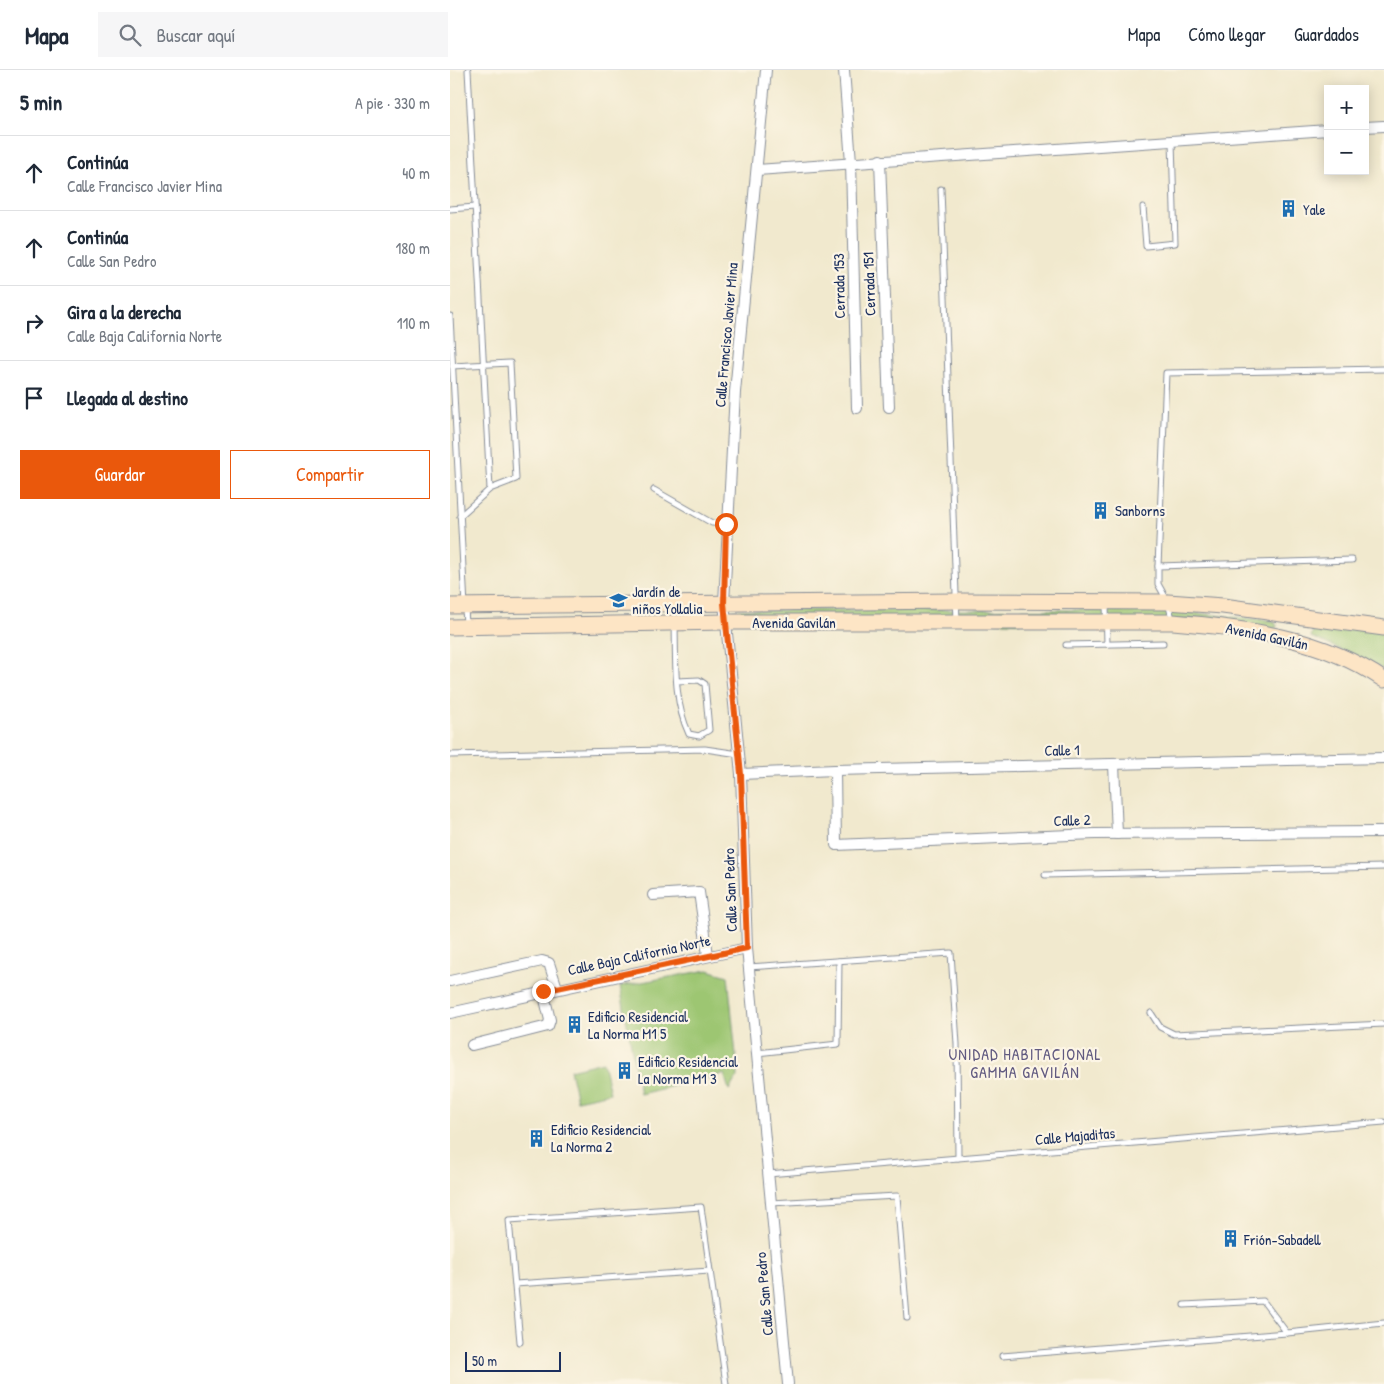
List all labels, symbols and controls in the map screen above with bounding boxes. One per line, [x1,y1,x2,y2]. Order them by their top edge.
search box [98,12,448,57]
text: Mapa [25,19,68,51]
icon: search [116,21,144,49]
text: Buscar aquí [156,22,236,48]
text: Mapa [1128,22,1160,47]
text: Cómo llegar [1188,22,1266,47]
text: Guardados [1294,22,1359,47]
map controls [1324,85,1369,175]
button: + [1324,85,1369,130]
text: 5 min [20,88,62,117]
text: A pie · 330 m [355,92,430,114]
button: − [1324,130,1369,175]
text: Continúa [67,149,128,175]
icon: ahead [20,159,48,187]
text: 40 m [402,162,430,184]
text: Calle Francisco Javier Mina [67,175,222,197]
building icon: Yale [1279,199,1299,219]
place label: Yale [1303,199,1326,220]
text: Continúa [67,224,128,250]
icon: ahead [20,234,48,262]
text: 180 m [396,237,430,259]
text: Calle San Pedro [67,250,156,272]
street label: Cerrada 151 [857,252,881,316]
street label: Cerrada 153 [828,253,850,319]
street label: Calle Francisco Javier Mina [709,262,743,408]
text: Gira a la derecha [67,299,181,325]
icon: right [20,309,48,337]
text: 110 m [397,312,430,334]
text: Calle Baja California Norte [67,325,222,347]
icon: arrive [20,384,48,412]
text: Llegada al destino [67,385,188,411]
button: Guardar [20,450,220,499]
button: Compartir [230,450,430,499]
building icon: Sanborns [1091,500,1111,520]
place label: Sanborns [1115,500,1165,521]
route start [715,513,738,536]
place label: Jardín de niños Yollalia [632,581,703,619]
school or university icon: Jardín de niños Yollalia [608,590,628,610]
street label: Avenida Gavilán [752,612,836,633]
street label: Avenida Gavilán [1224,617,1310,655]
street label: Calle 1 [1044,739,1080,761]
street label: Calle 2 [1053,809,1091,831]
street label: Calle San Pedro [718,848,742,932]
street label: Calle Baja California Norte [566,930,712,980]
route end [532,980,555,1003]
place label: Edificio Residencial La Norma M1 5 [588,1006,688,1044]
building icon: Edificio Residencial La Norma M1 5 [564,1015,584,1035]
district label: UNIDAD HABITACIONAL GAMMA GAVILÁN [949,1043,1101,1083]
place label: Edificio Residencial La Norma M1 3 [638,1051,738,1089]
building icon: Edificio Residencial La Norma M1 3 [614,1060,634,1080]
place label: Edificio Residencial La Norma 2 [551,1119,651,1157]
street label: Calle Majaditas [1034,1122,1116,1150]
building icon: Edificio Residencial La Norma 2 [527,1128,547,1148]
building icon: Frión-Sabadell [1220,1229,1240,1249]
place label: Frión-Sabadell [1243,1229,1321,1250]
street label: Calle San Pedro [750,1251,778,1337]
scale bar [465,1349,561,1372]
text: 50 m [472,1351,497,1370]

